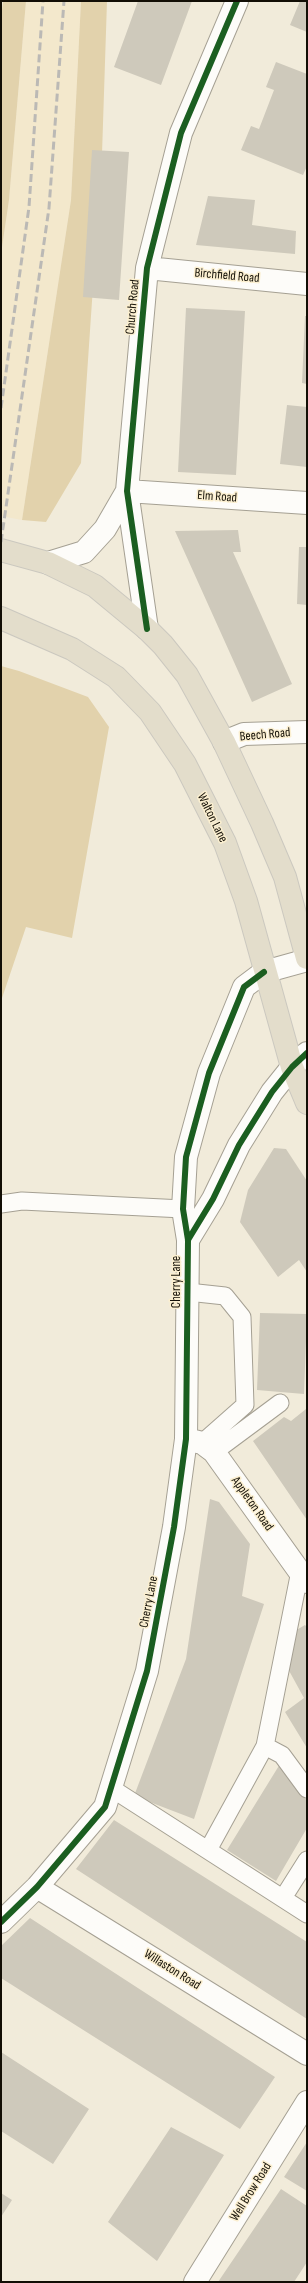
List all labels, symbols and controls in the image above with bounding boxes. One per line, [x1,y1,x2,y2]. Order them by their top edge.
street label: Birchfield Road [194,265,260,287]
street label: Church Road [123,279,143,335]
street label: Elm Road [197,488,237,506]
street label: Beech Road [239,725,291,745]
street label: Walton Lane [193,791,231,845]
street label: Cherry Lane [169,1256,185,1308]
street label: Appleton Road [228,1474,276,1534]
street label: Cherry Lane [136,1575,162,1629]
street label: Willaston Road [141,1946,203,1994]
street label: Well Brow Road [227,2160,275,2224]

